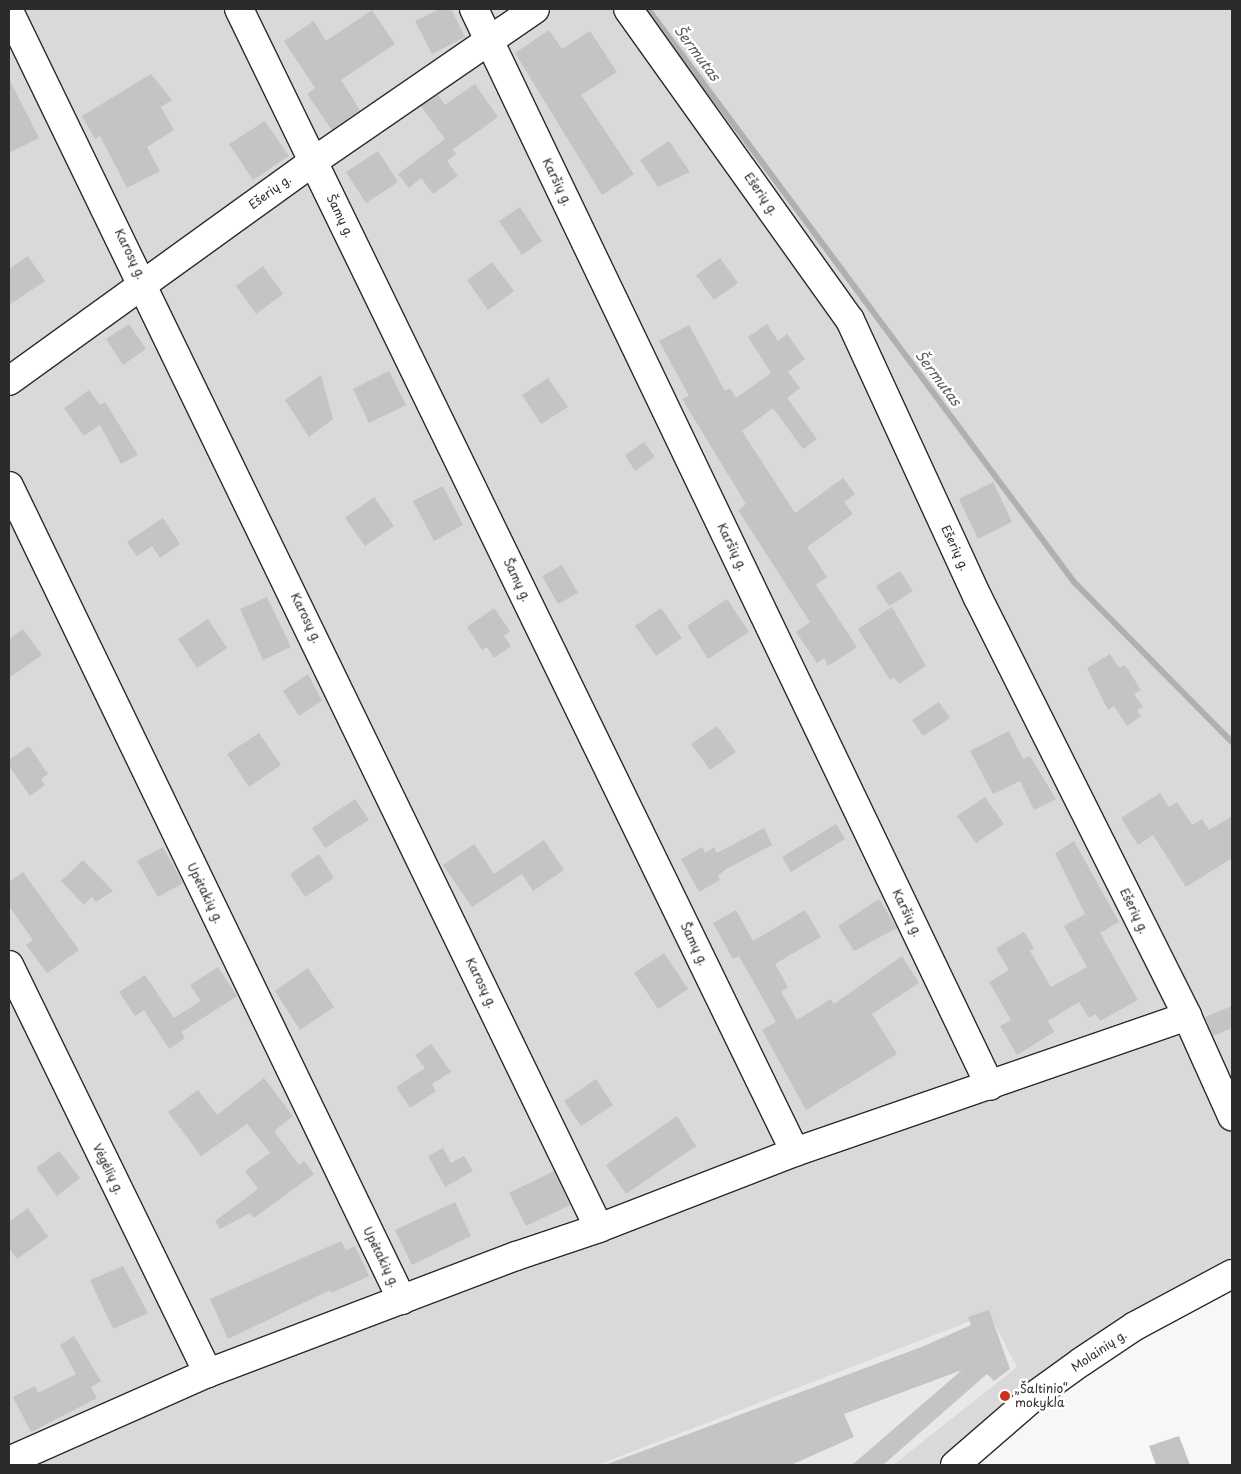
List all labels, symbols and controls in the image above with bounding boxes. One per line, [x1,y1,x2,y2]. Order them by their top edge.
water label: Šermutas [671,22,723,84]
street label: Karšių g. [539,156,575,208]
street label: Ešerių g. [741,170,781,218]
street label: Ešerių g. [246,172,294,212]
street label: Šamų g. [323,192,357,240]
street label: Karosų g. [112,227,148,281]
water label: Šermutas [912,347,964,409]
street label: Karšių g. [714,521,750,573]
street label: Ešerių g. [938,523,972,573]
street label: Šamų g. [500,556,534,604]
street label: Karosų g. [288,591,324,645]
street label: Upėtakių g. [184,860,226,926]
street label: Ešerių g. [1117,886,1151,936]
street label: Karšių g. [889,887,925,939]
street label: Šamų g. [677,920,711,968]
street label: Karosų g. [463,956,499,1010]
street label: Vėgėlių g. [90,1141,126,1197]
street label: Upėtakių g. [360,1224,402,1290]
street label: Molainių g. [1069,1327,1129,1375]
place label: „Šaltinio“ mokykla [1015,1382,1068,1410]
marker: „Šaltinio“ mokykla [999,1390,1011,1402]

